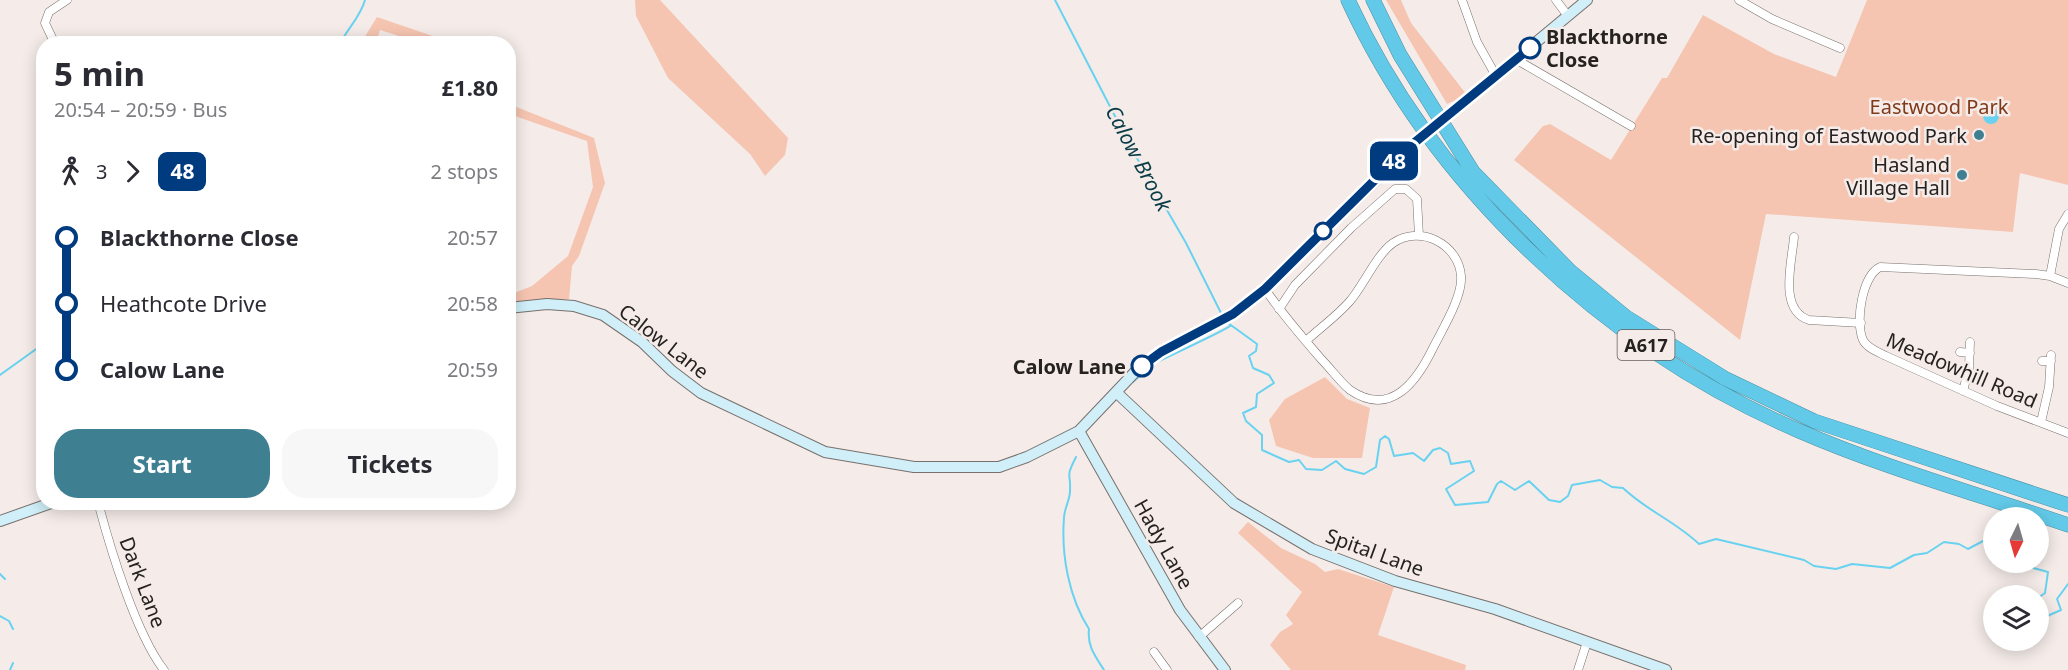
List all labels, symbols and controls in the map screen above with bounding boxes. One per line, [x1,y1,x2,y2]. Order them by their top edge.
place label: Blackthorne Close [1546,23,1668,73]
marker: Blackthorne Close [1519,37,1541,59]
text: 5 min [54,51,145,96]
text: £1.80 [441,72,498,102]
park label: Eastwood Park [1870,93,2009,120]
text: 20:54 – 20:59 · Bus [54,96,227,123]
water label: Calow Brook [1099,100,1179,217]
place label: Re-opening of Eastwood Park [1691,122,1967,149]
marker: Re-opening of Eastwood Park [1972,128,1986,142]
line badge: 48 [1367,142,1421,180]
text: 48 [1382,147,1406,175]
place label: Hasland Village Hall [1846,151,1950,201]
icon: walk [54,155,87,188]
icon: forward [116,155,149,188]
text: 48 [170,157,194,185]
text: 3 [96,158,107,185]
text: 2 stops [431,158,498,185]
marker: Hasland Village Hall [1955,168,1969,182]
text: Blackthorne Close [100,222,299,252]
unlabelled marker [1314,222,1332,240]
text: 20:57 [447,224,498,251]
text: Heathcote Drive [100,288,267,318]
text: 20:58 [447,290,498,317]
street label: Calow Lane [614,297,714,385]
street label: Meadowhill Road [1882,326,2042,414]
road number: A617 [1618,330,1674,360]
place label: Calow Lane [1013,353,1126,380]
text: Calow Lane [100,354,225,384]
marker: Calow Lane [1131,355,1153,377]
text: 20:59 [447,356,498,383]
button: Start [54,429,270,498]
button: Tickets [282,429,498,498]
street label: Hady Lane [1128,494,1200,594]
north arrow [1983,507,2049,573]
map controls [1983,507,2049,651]
street label: Spital Lane [1322,522,1428,582]
street label: Dark Lane [113,533,173,631]
button: layers [1983,585,2049,651]

